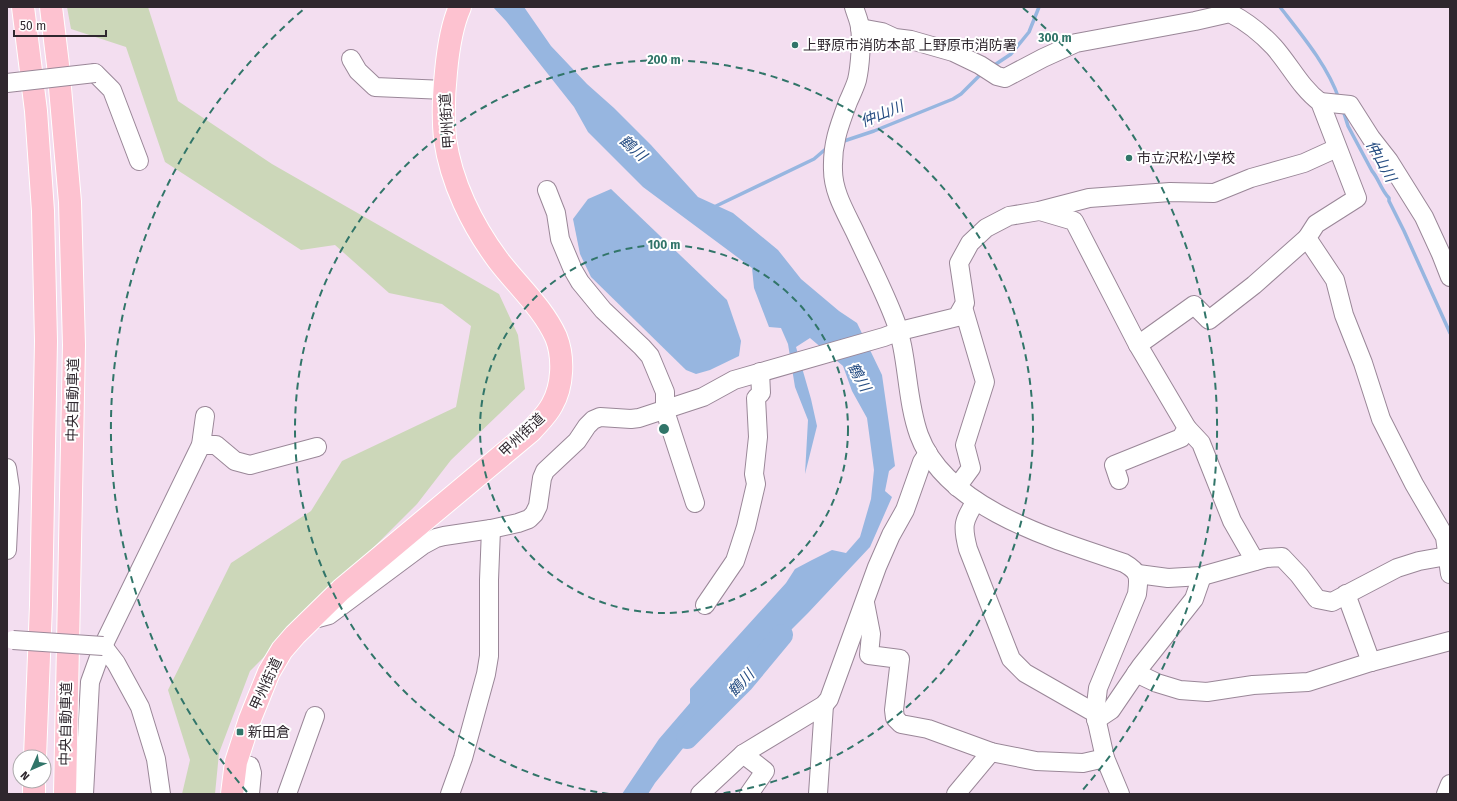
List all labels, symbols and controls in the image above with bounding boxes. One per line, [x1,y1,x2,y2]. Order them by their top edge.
scale bar [14,12,106,38]
text: 50 m [20,19,46,33]
text: 300 m [1037,31,1072,45]
place label: 上野原市消防本部 上野原市消防署 [803,37,1017,54]
marker: 上野原市消防本部 上野原市消防署 [790,40,800,50]
text: 200 m [647,53,681,67]
street label: 甲州街道 [437,92,457,150]
water label: 仲山川 [858,96,908,131]
water label: 鶴川 [616,131,652,166]
water label: 仲山川 [1362,137,1401,187]
place label: 市立沢松小学校 [1137,150,1235,167]
marker: 市立沢松小学校 [1124,153,1134,163]
text: 100 m [648,238,680,252]
street label: 中央自動車道 [64,358,82,442]
water label: 鶴川 [844,360,875,396]
street label: 甲州街道 [496,410,548,460]
centre of rings [657,422,671,436]
street label: 甲州街道 [246,655,286,713]
water label: 鶴川 [724,664,759,700]
street label: 中央自動車道 [57,682,75,766]
place label: 新田倉 [248,724,290,741]
marker: 新田倉 [235,727,245,737]
north arrow [12,749,52,789]
text: N [18,769,32,783]

